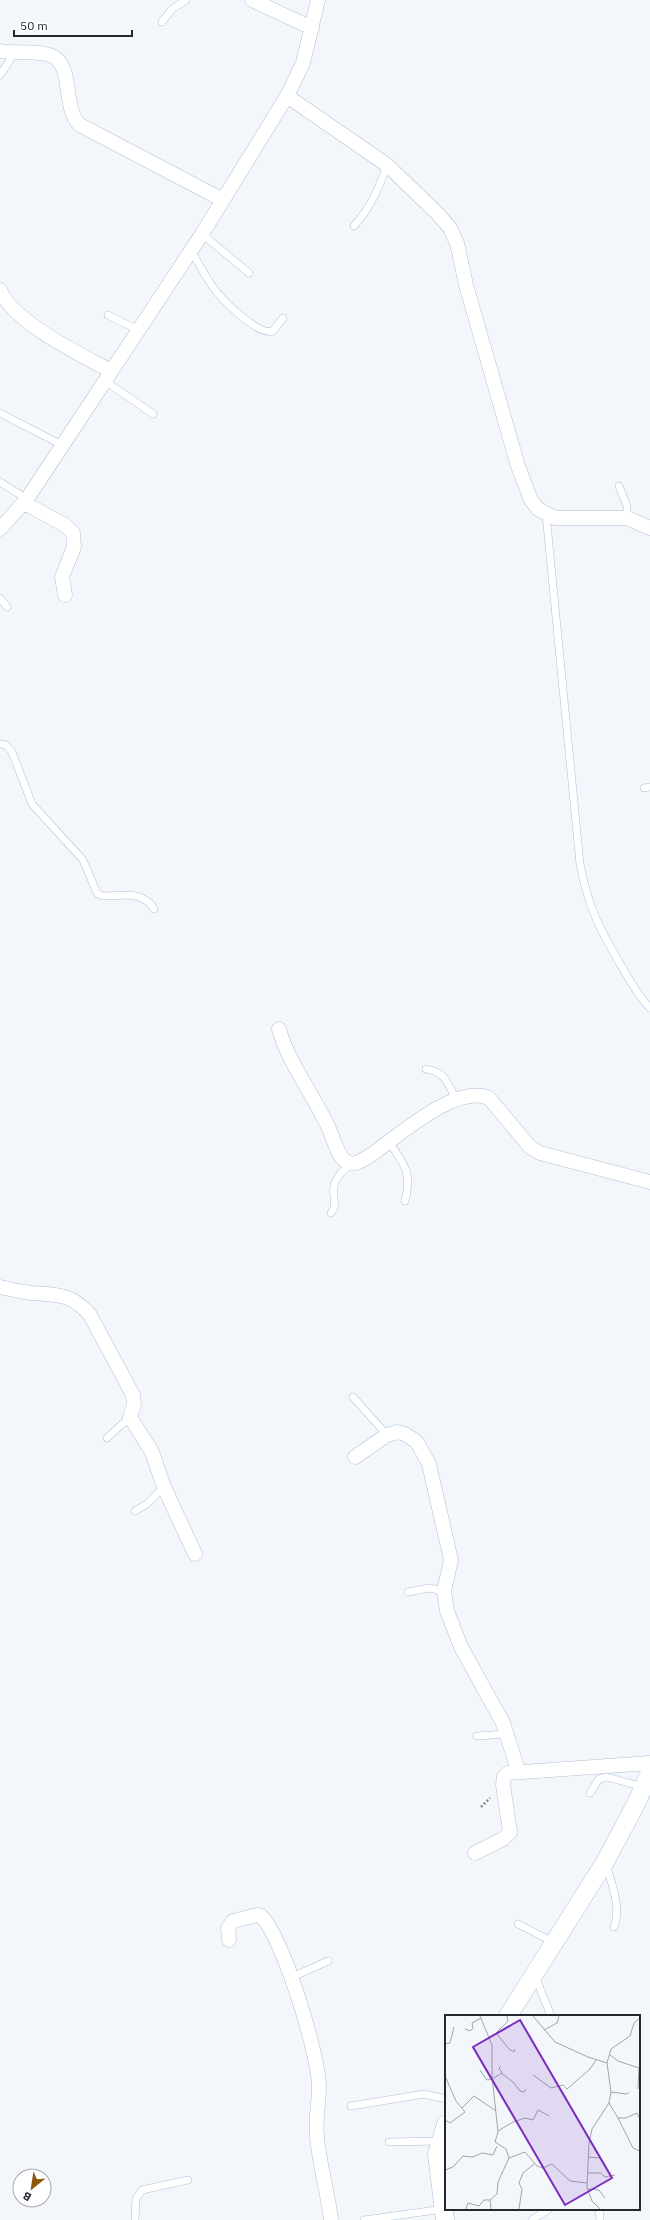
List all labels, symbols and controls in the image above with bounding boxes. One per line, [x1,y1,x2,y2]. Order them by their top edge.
scale bar [14,12,132,38]
text: 50 m [20,18,48,33]
inset map [445,2015,640,2210]
north arrow [12,2168,52,2208]
text: B [20,2189,34,2205]

